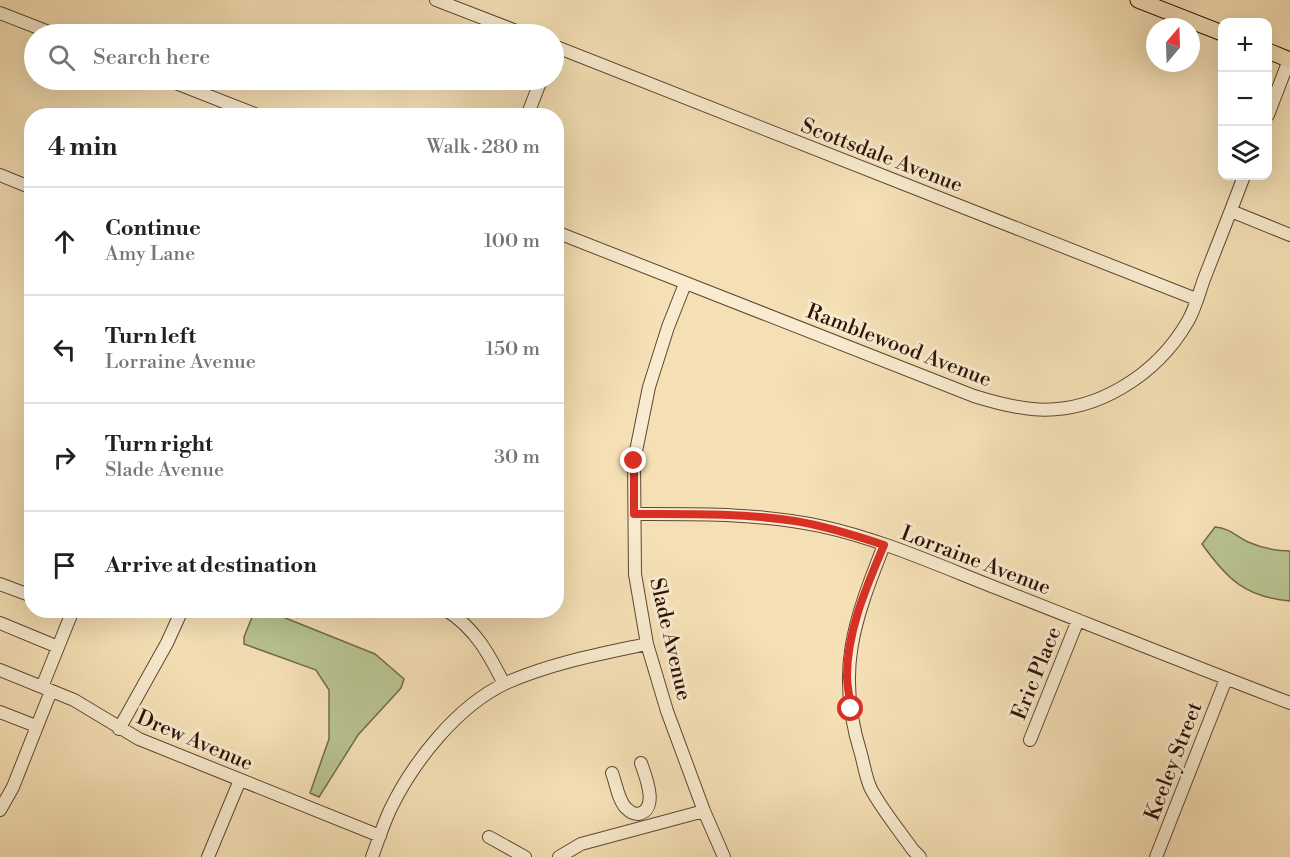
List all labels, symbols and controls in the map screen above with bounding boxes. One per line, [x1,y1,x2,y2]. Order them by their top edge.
north arrow [1146,18,1200,72]
map controls [1218,18,1272,180]
button: + [1218,18,1272,72]
search box [24,24,564,90]
icon: search [45,41,78,74]
text: Search here [93,44,210,71]
button: − [1218,72,1272,126]
street label: Scottsdale Avenue [797,113,966,199]
button: layers [1218,126,1272,180]
text: 4 min [48,131,118,163]
text: Walk · 280 m [427,135,540,160]
text: Continue [105,215,201,242]
icon: ahead [48,225,81,258]
text: 100 m [484,229,540,254]
text: Amy Lane [105,242,195,267]
street label: Ramblewood Avenue [802,299,995,393]
text: Turn left [105,323,196,350]
icon: left [48,333,81,366]
text: 150 m [485,337,540,362]
text: Lorraine Avenue [105,350,256,375]
text: Turn right [105,431,213,458]
icon: right [48,441,81,474]
text: 30 m [494,445,540,470]
route end [620,447,646,473]
text: Slade Avenue [105,458,224,483]
street label: Lorraine Avenue [897,520,1054,601]
icon: arrive [48,549,81,582]
text: Arrive at destination [105,552,317,579]
street label: Slade Avenue [643,575,697,703]
street label: Eric Place [1006,623,1067,724]
route start [837,695,863,721]
street label: Keeley Street [1139,698,1209,824]
street label: Drew Avenue [133,705,257,777]

